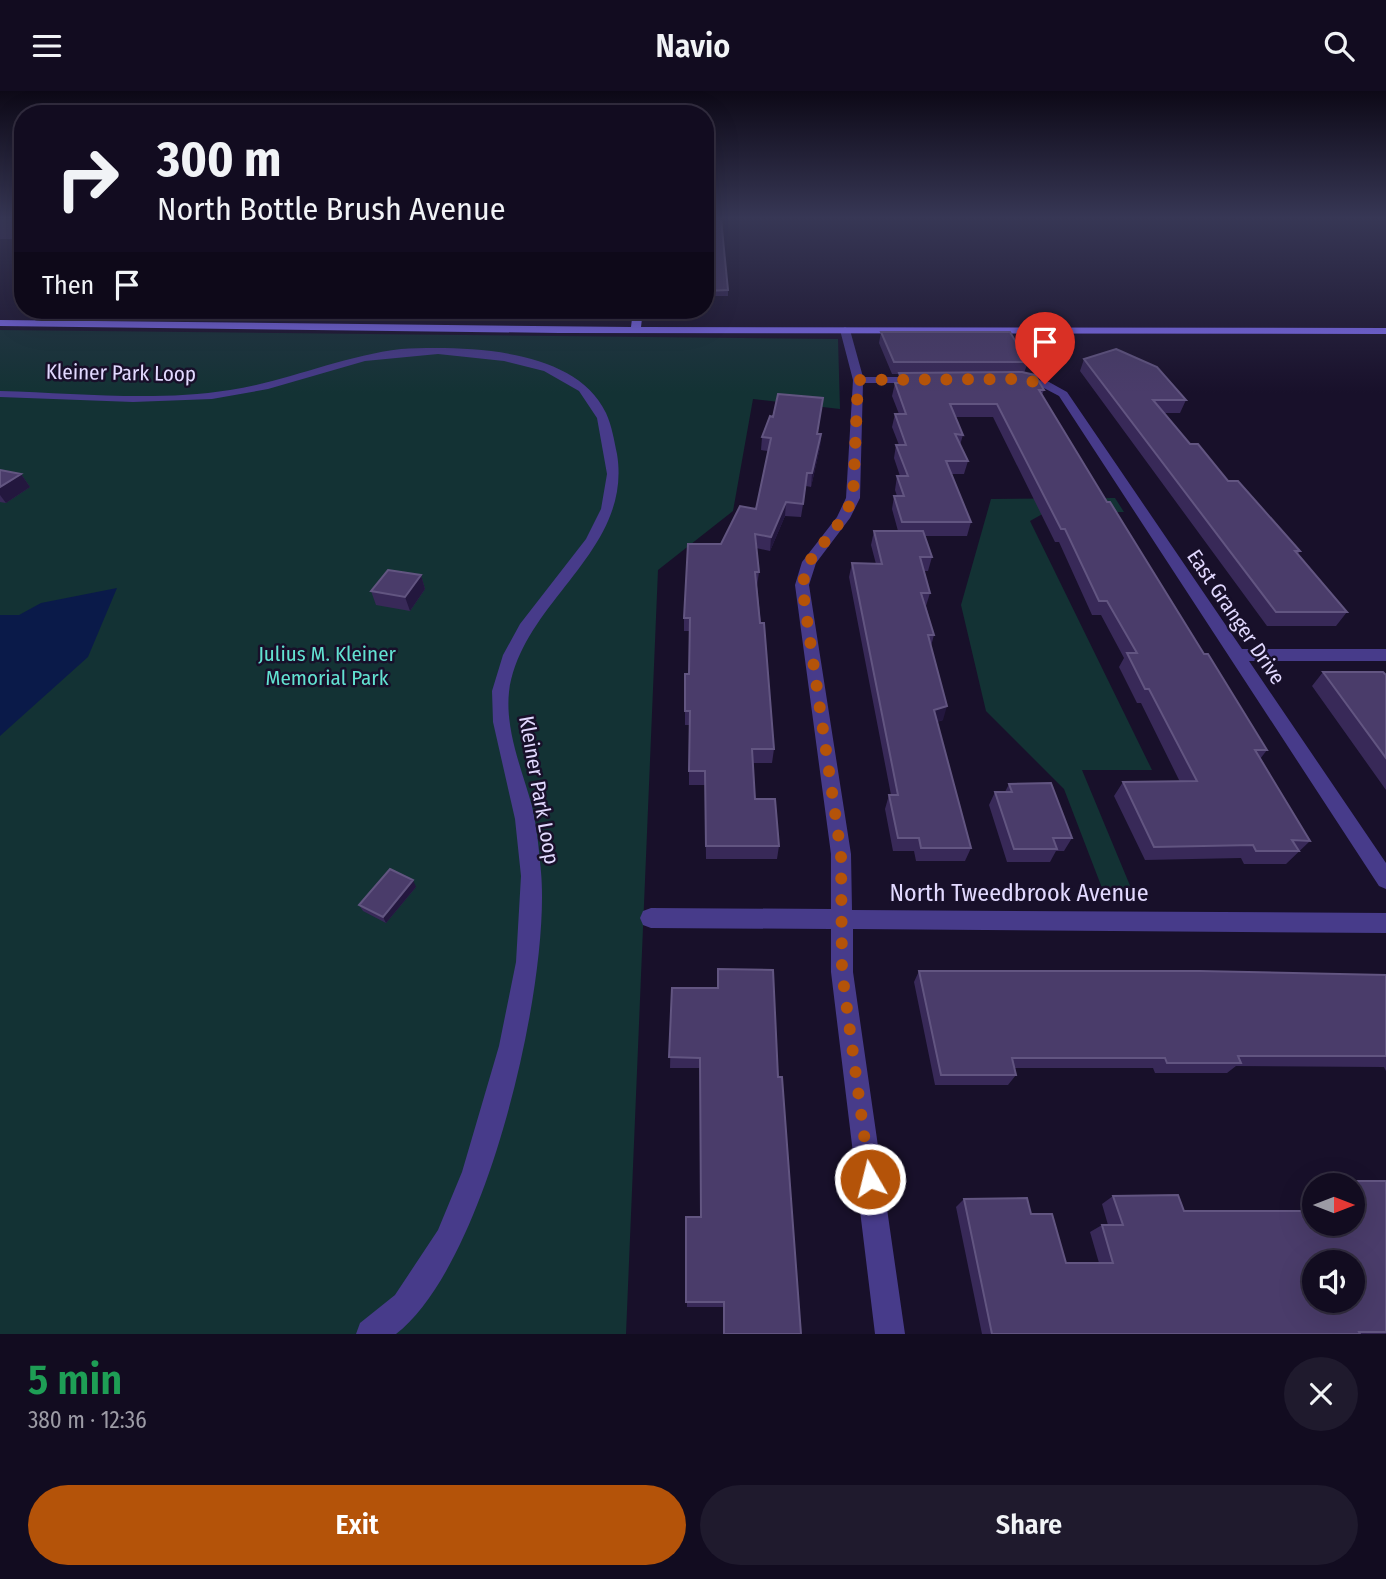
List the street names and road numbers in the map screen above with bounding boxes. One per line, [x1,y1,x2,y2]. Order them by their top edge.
street label: Kleiner Park Loop [46,359,196,387]
street label: East Granger Drive [1181,545,1291,689]
street label: Kleiner Park Loop [513,714,565,866]
street label: North Tweedbrook Avenue [889,879,1149,907]

